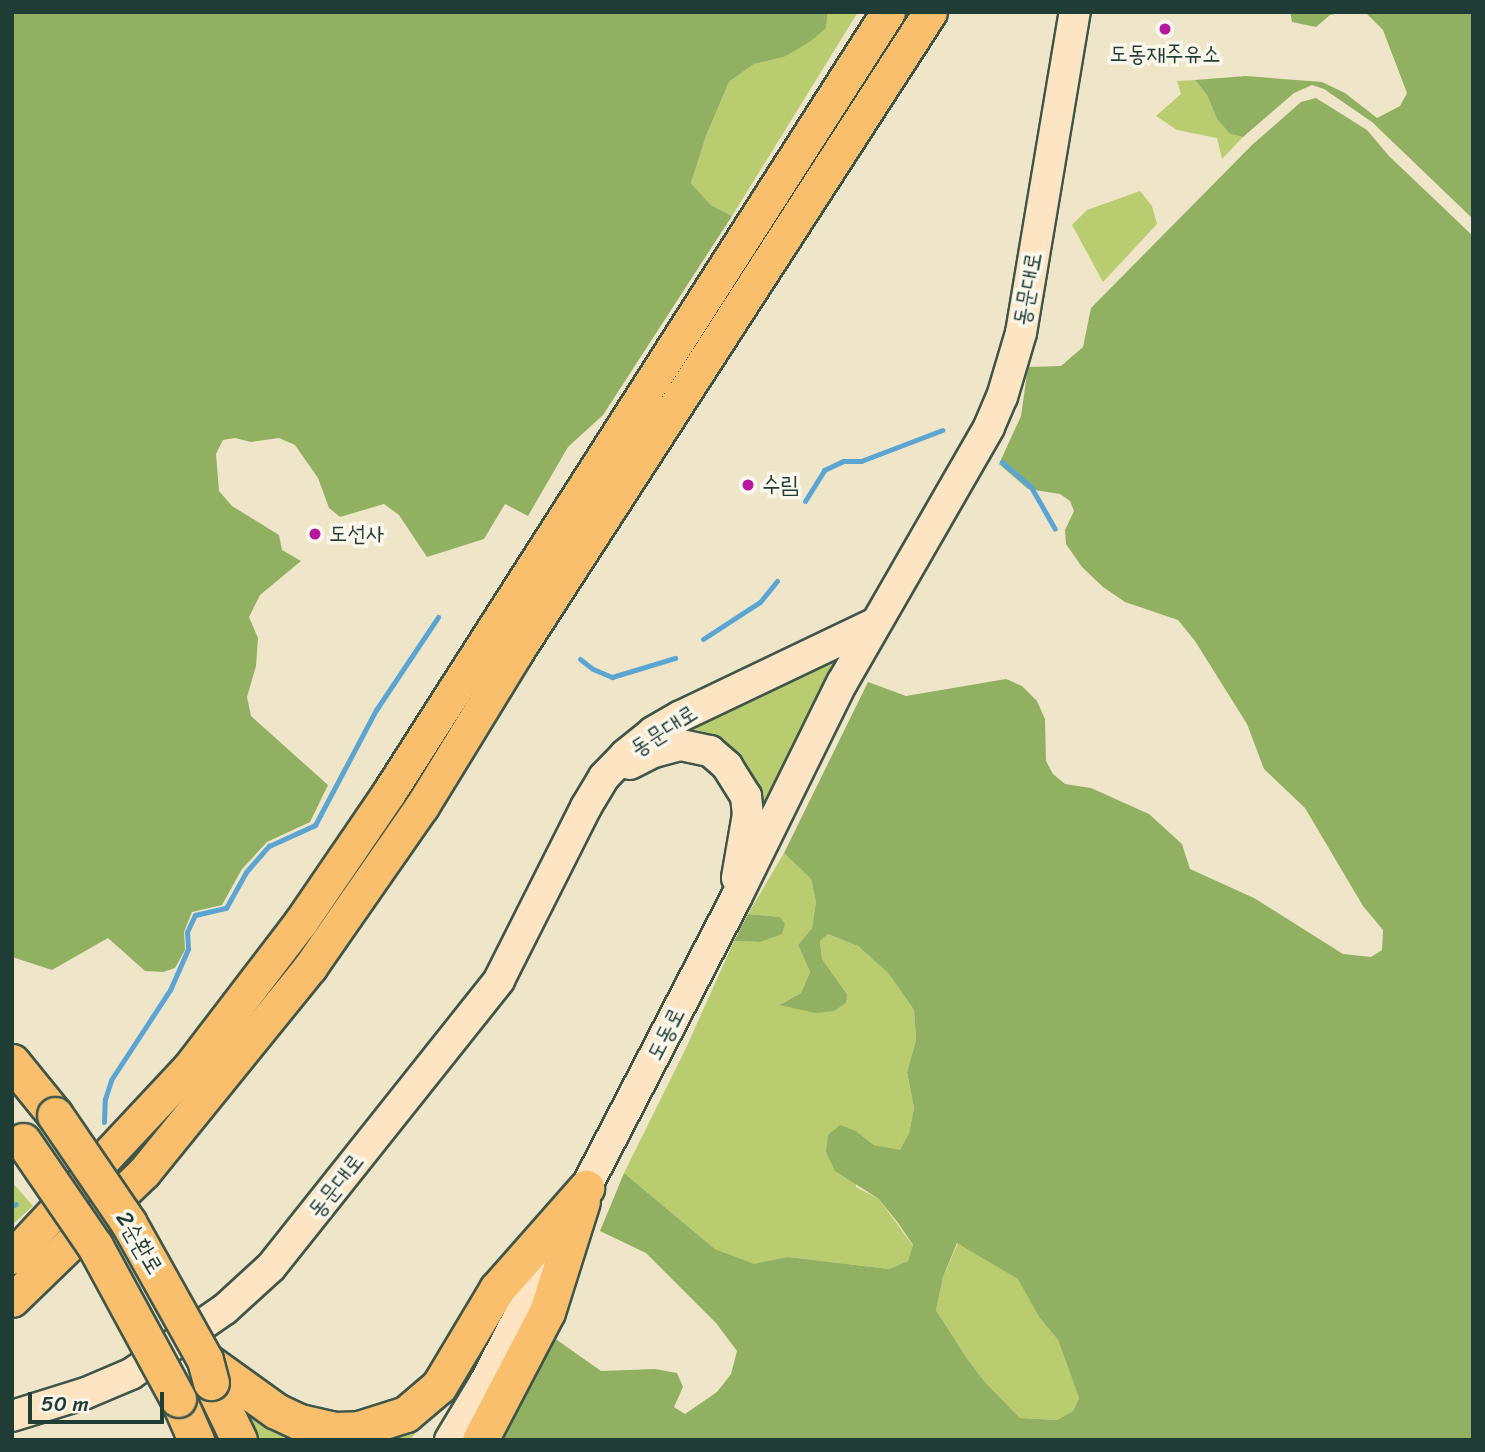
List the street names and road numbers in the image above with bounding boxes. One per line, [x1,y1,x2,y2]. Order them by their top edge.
street label: 동문대로 [1008,250,1048,328]
street label: 동문대로 [625,699,703,763]
street label: 도동로 [641,1003,691,1065]
street label: 동문대로 [302,1148,370,1224]
street label: 2순환로 [109,1206,169,1280]

